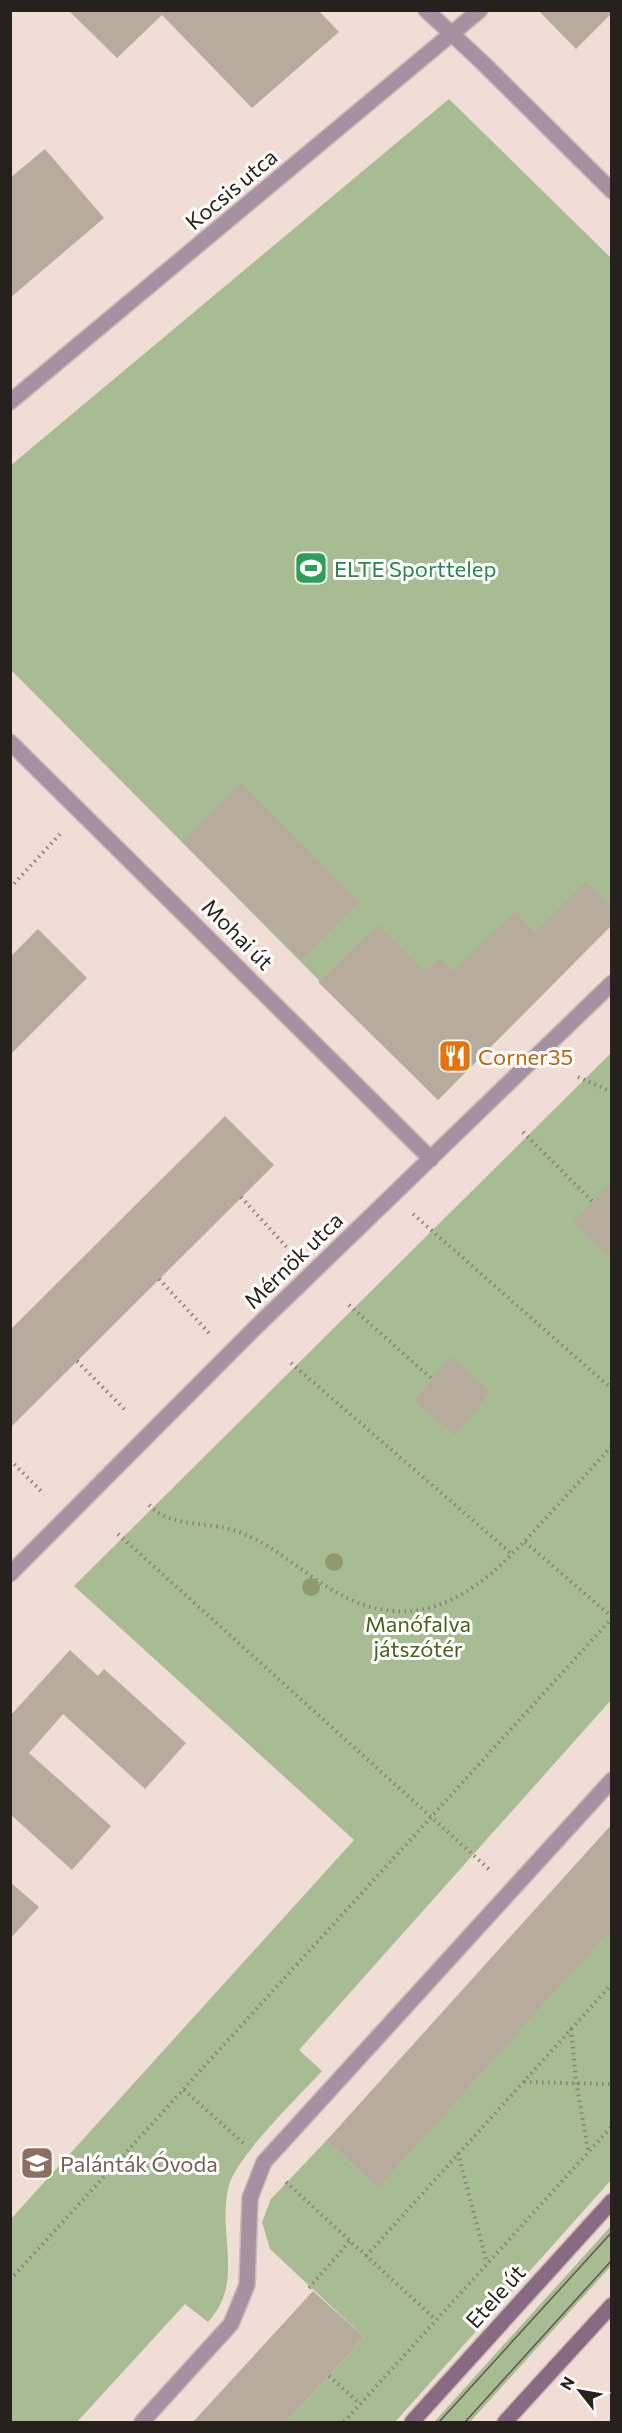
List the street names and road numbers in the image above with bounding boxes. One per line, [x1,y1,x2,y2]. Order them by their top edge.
street label: Kocsis utca [180,143,282,235]
street label: Mohai út [197,893,279,975]
street label: Mérnök utca [238,1206,348,1314]
street label: Etele út [460,2259,530,2333]

